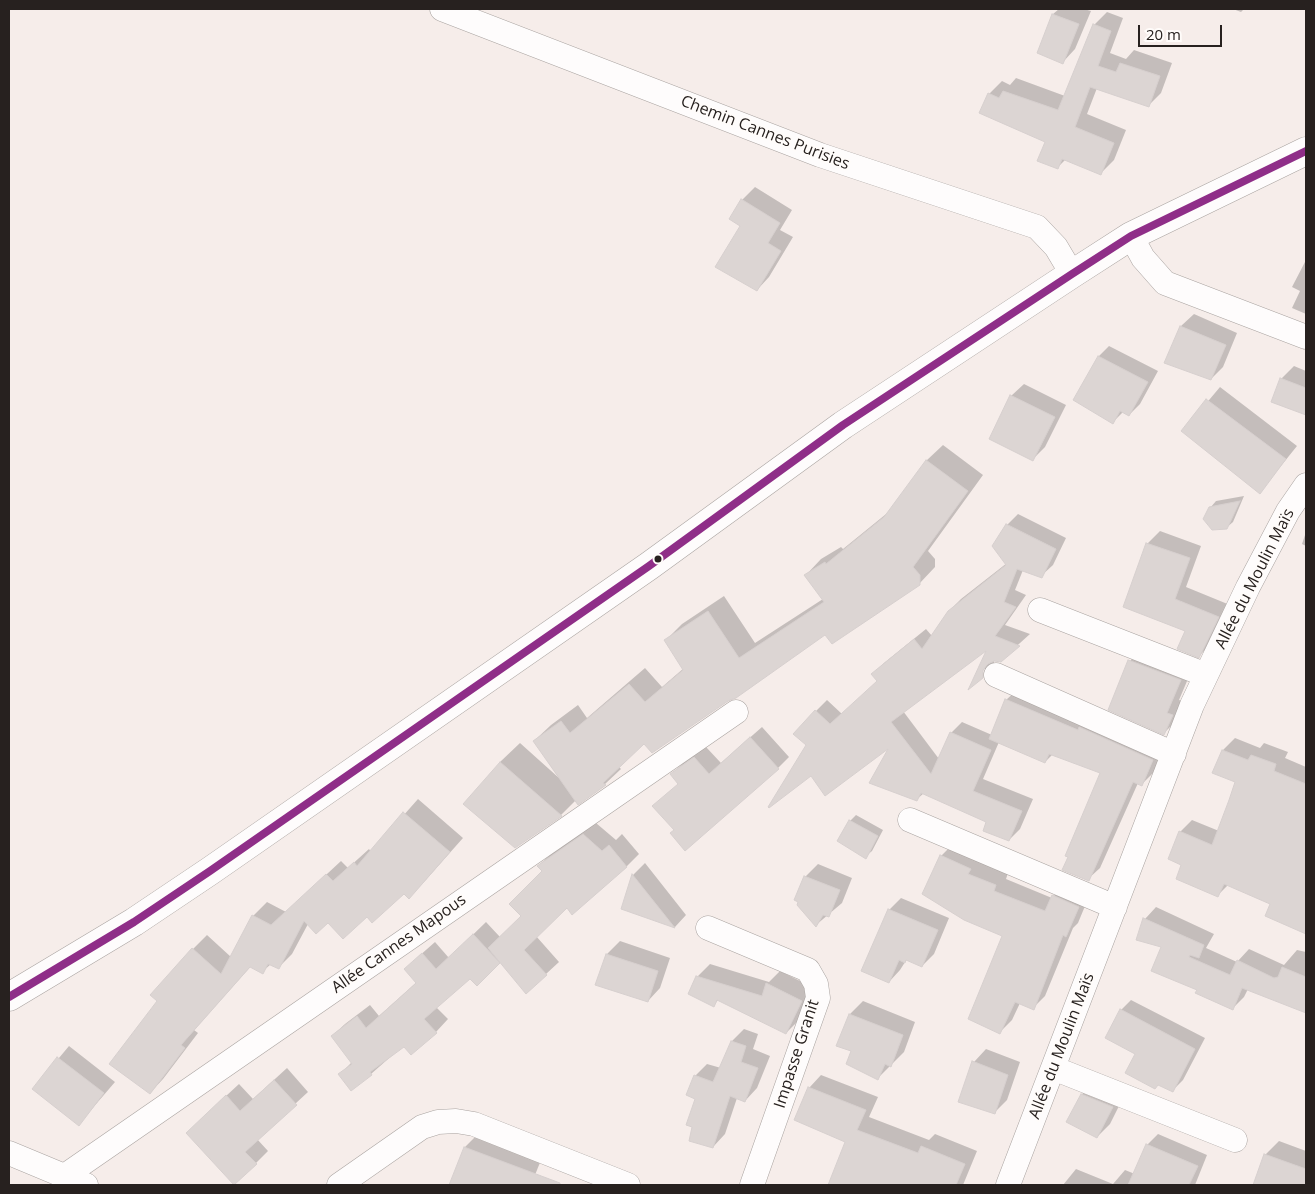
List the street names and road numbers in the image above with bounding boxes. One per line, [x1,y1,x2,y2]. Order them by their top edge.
street label: Chemin Cannes Purisies [678,92,852,174]
street label: Allée du Moulin Maïs [1211,506,1299,652]
street label: Allée Cannes Mapous [328,890,470,998]
street label: Allée du Moulin Maïs [1025,970,1099,1122]
street label: Impasse Granit [770,997,824,1111]

